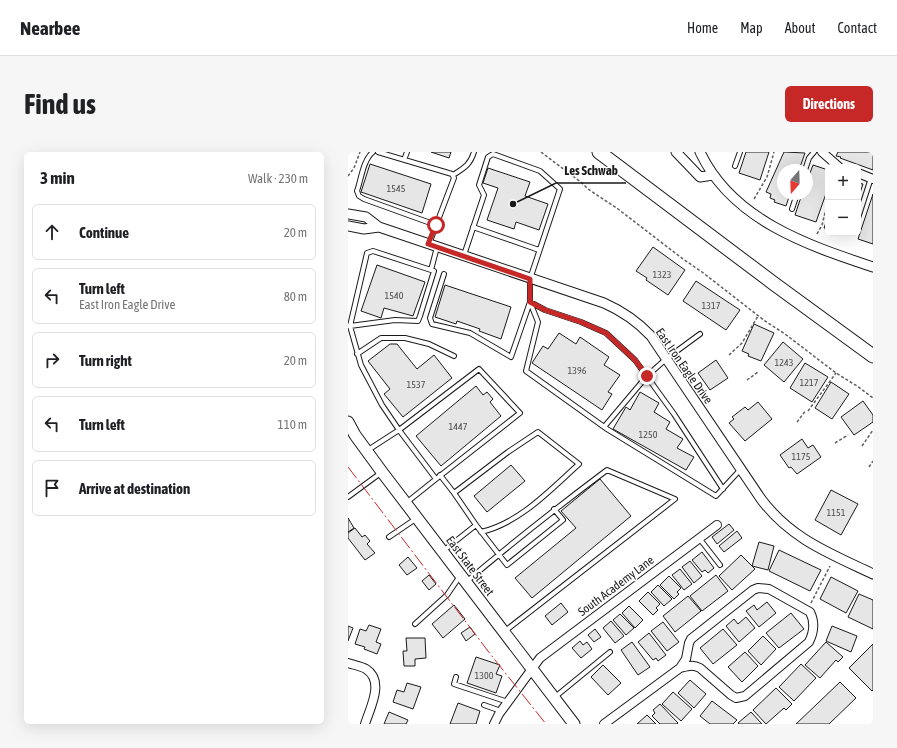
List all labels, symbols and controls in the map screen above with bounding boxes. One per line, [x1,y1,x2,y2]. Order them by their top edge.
text: Nearbee [20,17,80,39]
text: Home [687,20,718,36]
text: Map [740,20,763,36]
text: About [785,20,816,36]
text: Contact [838,20,877,36]
button: Directions [785,86,873,122]
text: Find us [24,88,96,120]
callout: Les Schwab [556,158,626,183]
text: Les Schwab [564,163,618,178]
north arrow [777,164,813,200]
map controls [825,164,861,236]
button: + [825,164,861,200]
text: 3 min [40,168,75,188]
text: Walk · 230 m [248,171,308,186]
house number: 1545 [387,183,406,194]
button: − [825,200,861,236]
route start [427,216,445,234]
icon: ahead [41,221,63,243]
text: Continue [79,224,129,241]
text: 20 m [284,225,307,240]
house number: 1323 [653,269,672,280]
text: Turn left [79,280,125,297]
icon: left [41,285,63,307]
text: 80 m [284,289,307,304]
house number: 1540 [385,290,404,301]
text: East Iron Eagle Drive [79,297,175,312]
house number: 1317 [702,300,721,311]
street label: East Iron Eagle Drive [653,326,715,406]
icon: right [41,349,63,371]
text: Turn right [79,352,132,369]
text: 20 m [284,353,307,368]
house number: 1243 [775,357,794,368]
house number: 1396 [568,365,587,376]
route end [638,367,656,385]
house number: 1217 [800,377,819,388]
house number: 1537 [407,379,426,390]
icon: left [41,413,63,435]
text: Turn left [79,416,125,433]
text: 110 m [278,417,307,432]
house number: 1447 [449,421,468,432]
house number: 1250 [639,429,658,440]
house number: 1175 [792,451,811,462]
icon: arrive [41,477,63,499]
text: Arrive at destination [79,480,190,497]
house number: 1151 [827,507,846,518]
street label: East State Street [443,533,497,599]
street label: South Academy Lane [575,553,657,619]
house number: 1300 [475,670,494,681]

